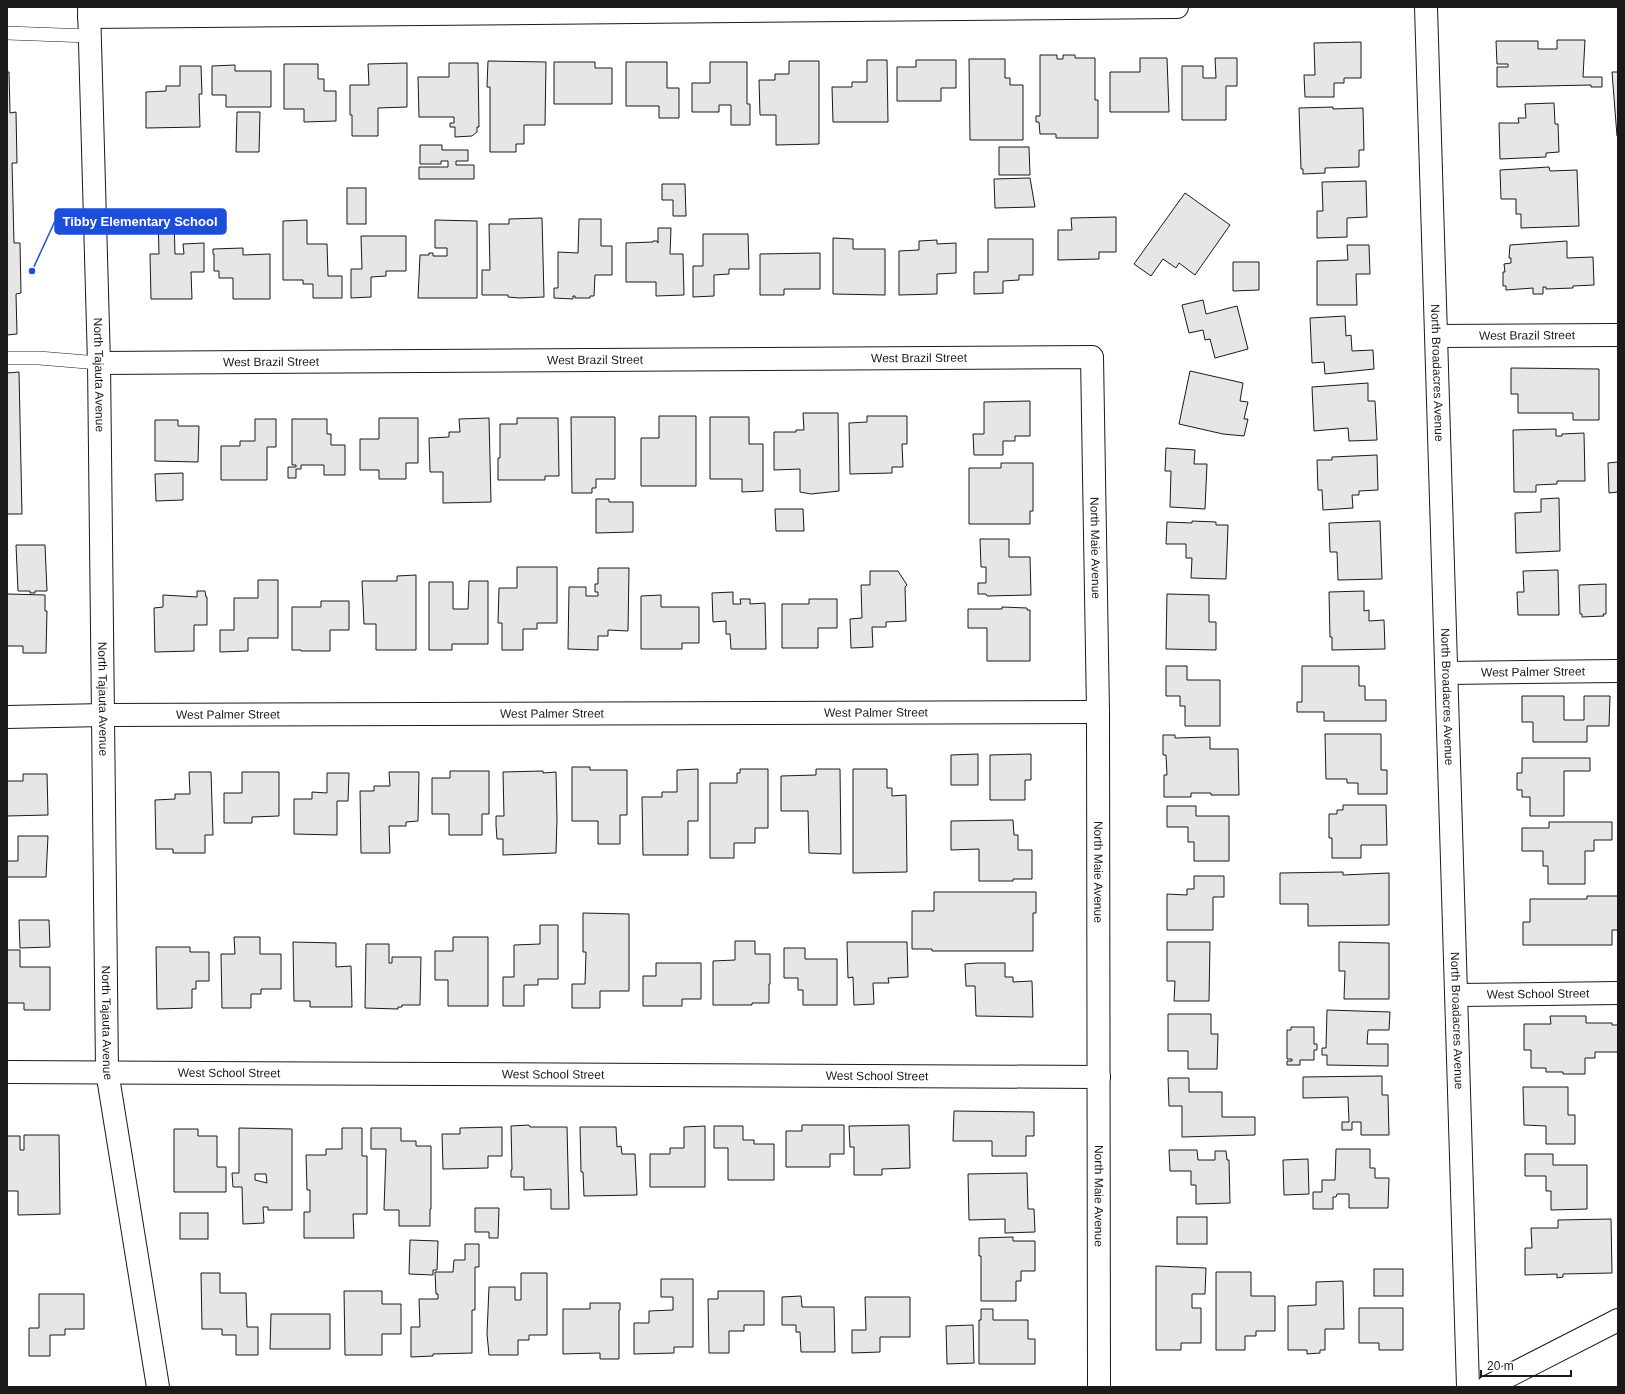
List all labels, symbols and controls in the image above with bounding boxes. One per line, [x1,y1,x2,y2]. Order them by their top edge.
callout: Tibby Elementary School [55,209,226,234]
text: Tibby Elementary School [62,214,218,229]
street label: North Broadacres Avenue [1428,304,1446,442]
street label: North Tajauta Avenue [91,317,107,432]
street label: West Brazil Street [1479,328,1576,343]
street label: West Brazil Street [871,351,968,365]
street label: West Brazil Street [547,353,644,367]
street label: West Brazil Street [223,355,320,369]
street label: North Maie Avenue [1087,497,1103,599]
street label: North Broadacres Avenue [1438,628,1456,766]
street label: North Tajauta Avenue [95,642,110,756]
street label: West Palmer Street [1481,664,1586,680]
street label: West Palmer Street [500,706,605,721]
street label: West Palmer Street [824,706,929,720]
street label: West Palmer Street [176,707,281,722]
street label: North Maie Avenue [1091,821,1105,923]
street label: North Broadacres Avenue [1448,952,1466,1090]
street label: North Tajauta Avenue [99,965,115,1081]
street label: West School Street [1487,986,1590,1002]
street label: West School Street [178,1066,281,1080]
street label: West School Street [502,1067,605,1082]
street label: West School Street [826,1069,929,1083]
street label: North Maie Avenue [1092,1145,1106,1247]
scale bar [1481,1352,1571,1378]
text: 20 m [1487,1359,1514,1373]

